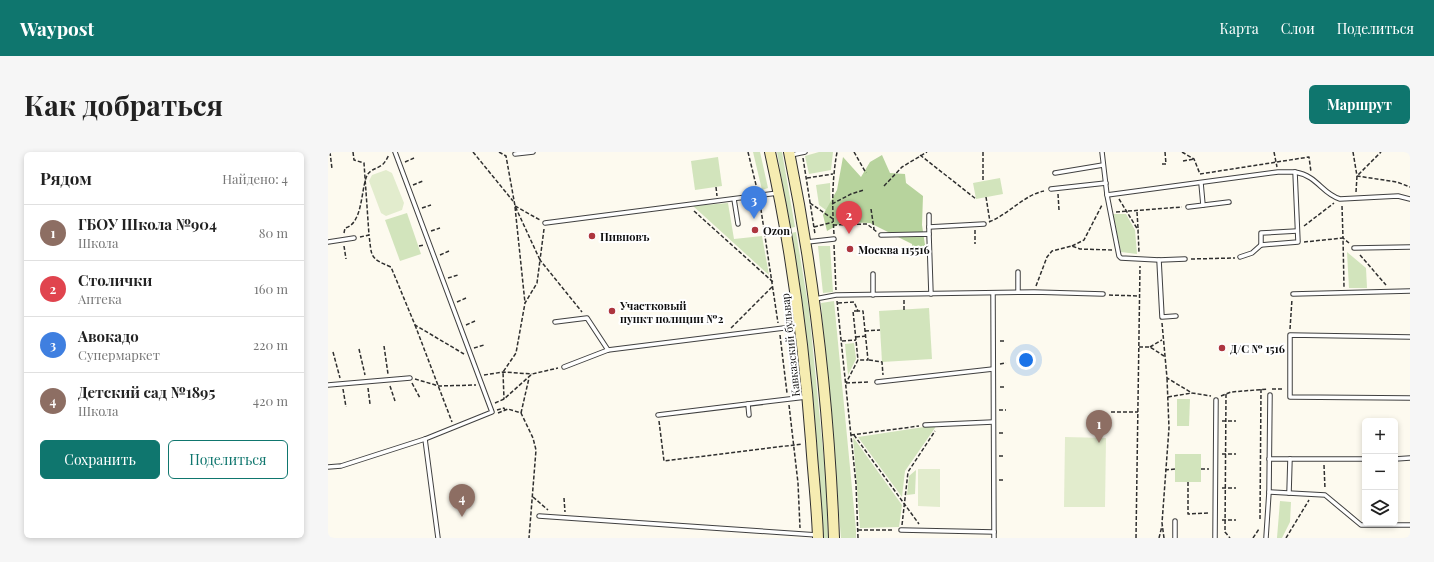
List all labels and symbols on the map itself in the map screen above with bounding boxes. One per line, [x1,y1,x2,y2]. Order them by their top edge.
pin: 3 [741,186,767,219]
pin: 2 [836,201,862,234]
place label: Ozon [763,223,790,238]
marker: Ozon [750,225,760,235]
place label: Пивновъ [600,229,650,244]
marker: Пивновъ [587,231,597,241]
place label: Москва 115516 [858,242,930,257]
marker: Москва 115516 [845,244,855,254]
street label: Кавказский бульвар [777,292,803,398]
place label: Участковый пункт полиции №2 [619,298,724,326]
marker: Участковый пункт полиции №2 [607,306,617,316]
place label: Д/C № 1516 [1230,341,1285,356]
marker: Д/C № 1516 [1217,343,1227,353]
your location [1016,350,1036,370]
pin: 1 [1086,410,1112,443]
pin: 4 [449,484,475,517]

